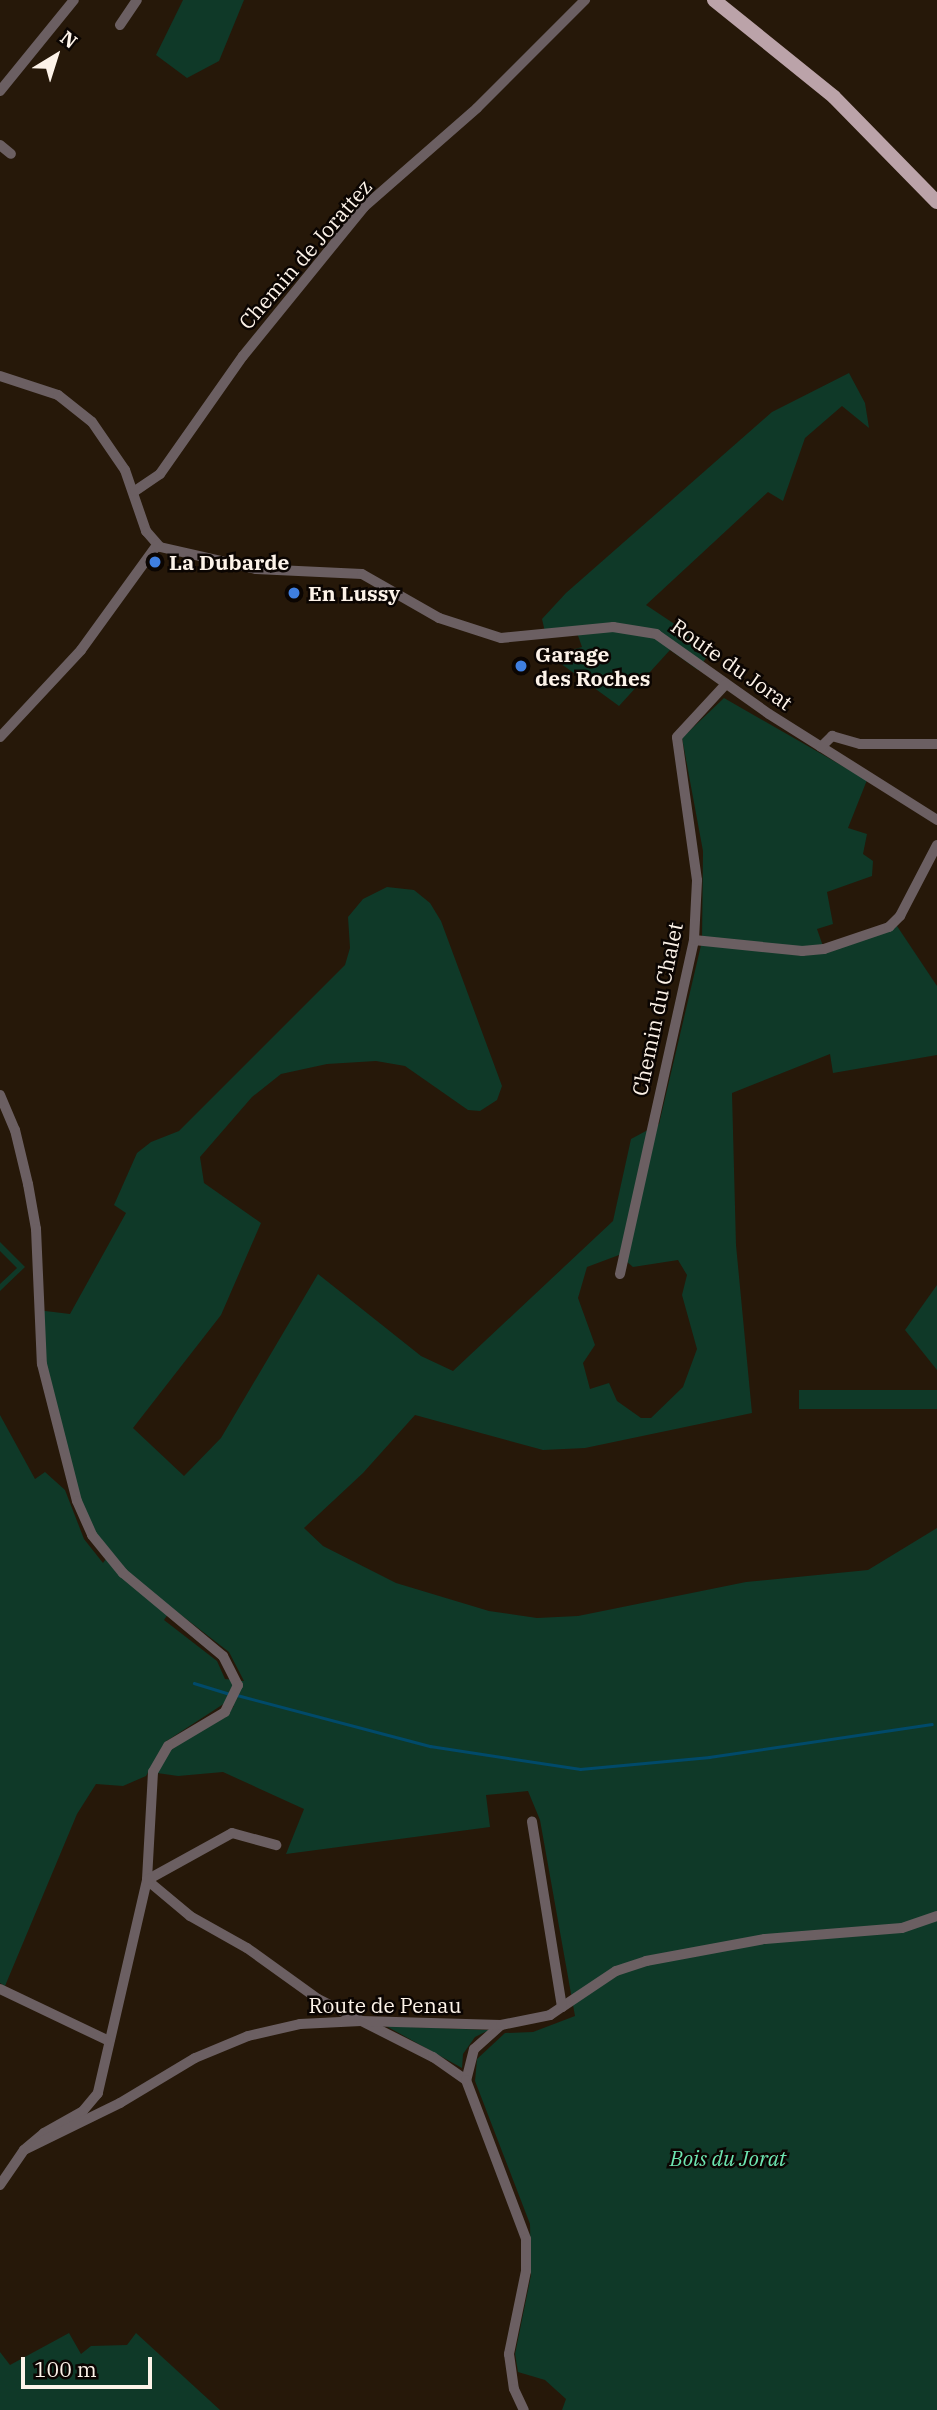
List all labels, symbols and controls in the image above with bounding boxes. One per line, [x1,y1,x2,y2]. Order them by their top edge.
north arrow [21,21,91,91]
text: N [56,25,82,54]
street label: Chemin de Jorattez [233,174,377,334]
place label: La Dubarde [169,549,289,575]
marker: La Dubarde [147,554,163,570]
place label: En Lussy [308,580,400,606]
marker: En Lussy [286,585,302,601]
street label: Route du Jorat [667,613,797,715]
place label: Garage des Roches [535,641,650,691]
marker: Garage des Roches [513,658,529,674]
street label: Chemin du Chalet [626,920,688,1098]
street label: Route de Penau [309,1992,461,2018]
park label: Bois du Jorat [670,2145,786,2171]
scale bar [24,2344,156,2388]
text: 100 m [34,2355,97,2383]

